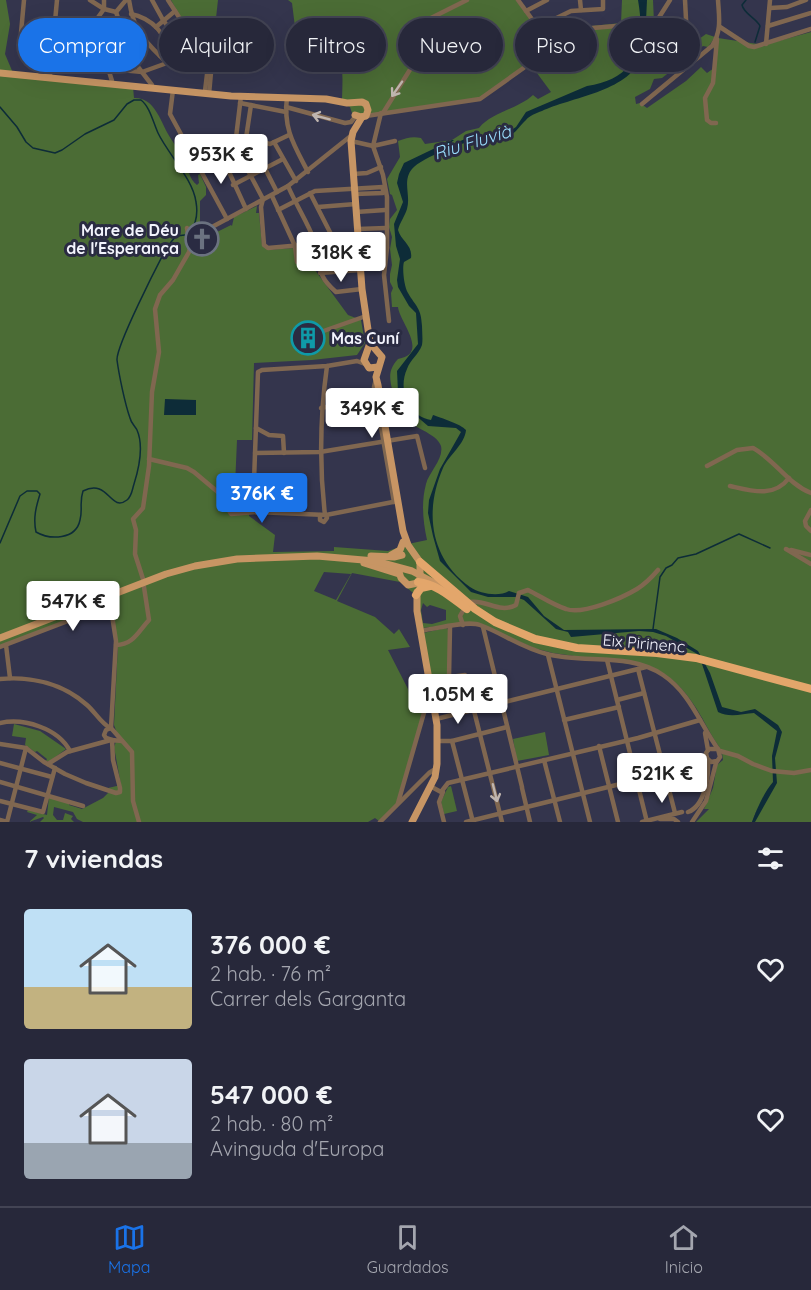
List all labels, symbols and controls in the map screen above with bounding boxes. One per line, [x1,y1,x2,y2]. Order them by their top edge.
chip: Comprar [18,18,147,72]
chip: Alquilar [159,18,274,72]
chip: Filtros [286,18,386,72]
chip: Nuevo [398,18,503,72]
chip: Piso [515,18,597,72]
chip: Casa [609,18,700,72]
one-way arrow [391,80,403,97]
one-way arrow [312,110,331,122]
water label: Riu Fluvià [430,119,515,165]
pin: 953K € [172,134,270,185]
text: 953K € [189,141,253,166]
place label: Mare de Déu de l'Esperança [66,220,179,258]
church icon: Mare de Déu de l'Esperança [184,221,220,257]
pin: 318K € [292,232,390,283]
text: 318K € [311,239,371,264]
building icon: Mas Cuní [290,320,326,356]
place label: Mas Cuní [331,328,400,348]
pin: 349K € [323,388,421,439]
text: 349K € [340,395,404,420]
pin: 376K € [213,473,311,524]
text: 376K € [230,480,294,505]
pin: 547K € [24,581,122,632]
text: 547K € [41,588,105,613]
street label: Eix Pirinenc [602,629,686,657]
pin: 1.05M € [403,674,513,725]
text: 1.05M € [422,681,494,706]
pin: 521K € [613,753,711,804]
text: 521K € [631,760,693,785]
one-way arrow [489,784,501,803]
text: 7 viviendas [24,842,163,875]
icon: filters [754,842,787,875]
text: 376 000 € [210,928,331,961]
icon: home [72,933,144,1005]
icon: heart [754,953,787,986]
text: 2 hab. · 76 m² [210,961,331,986]
text: Carrer dels Garganta [210,986,406,1011]
text: 547 000 € [210,1078,333,1111]
icon: home [72,1083,144,1155]
icon: heart [754,1103,787,1136]
text: 2 hab. · 80 m² [210,1111,333,1136]
text: Avinguda d'Europa [210,1136,384,1161]
tab: Mapa [108,1221,150,1277]
tab: Guardados [367,1221,449,1277]
tab: Inicio [665,1221,703,1277]

